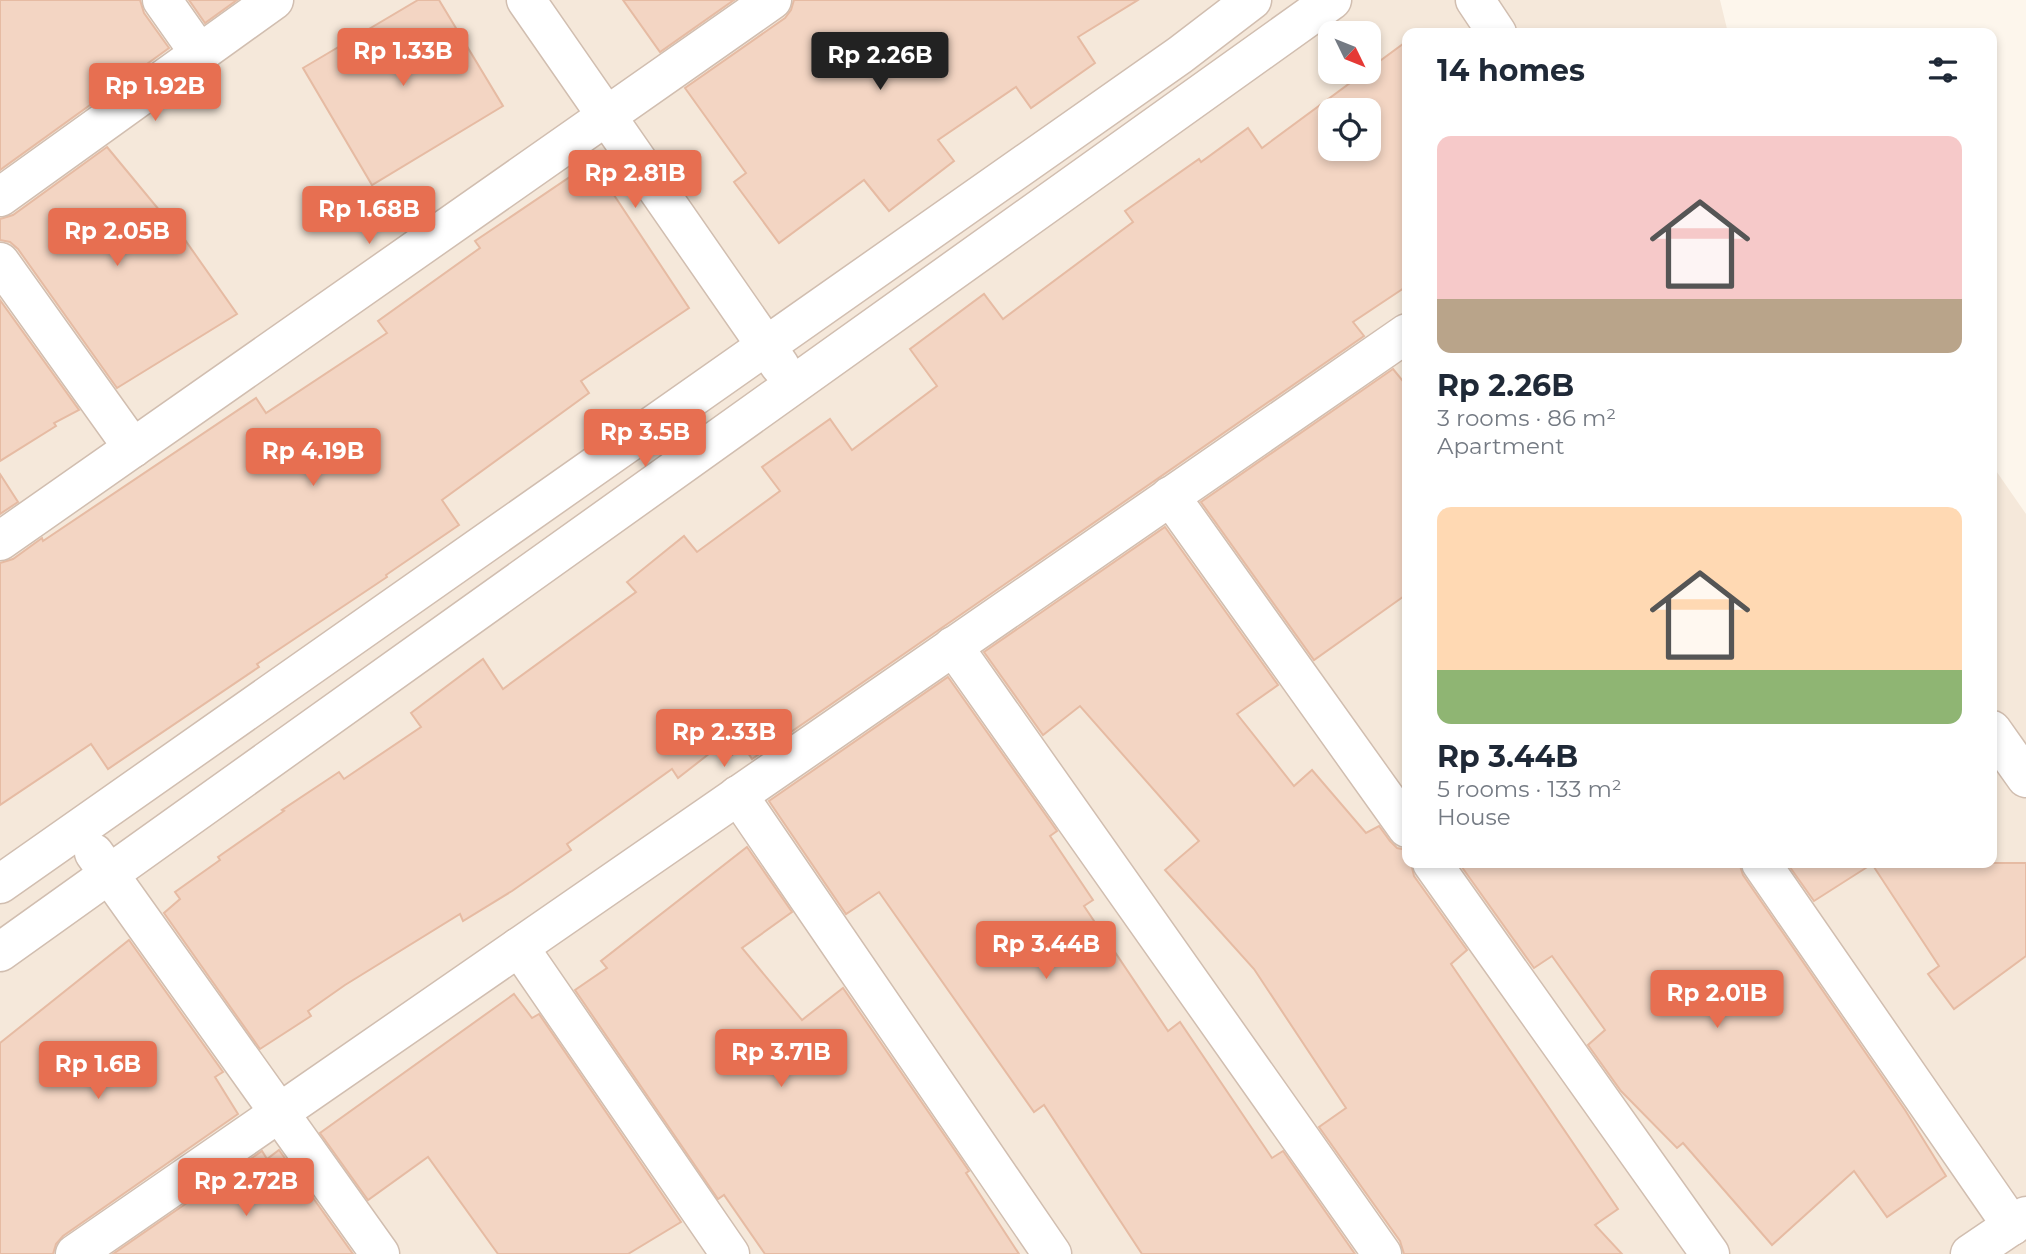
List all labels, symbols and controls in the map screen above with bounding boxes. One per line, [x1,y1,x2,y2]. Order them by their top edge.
north arrow [1318,21,1381,84]
map controls [1318,21,1381,161]
pin: Rp 1.33B [331,28,475,88]
pin: Rp 2.26B [808,32,952,92]
text: Rp 1.33B [353,37,453,65]
text: Rp 2.26B [827,41,933,69]
icon: filters [1924,51,1962,89]
text: 14 homes [1437,52,1585,89]
pin: Rp 1.92B [83,64,227,123]
text: Rp 1.92B [105,72,205,100]
button: locate [1318,98,1381,161]
pin: Rp 2.81B [563,150,707,210]
text: Rp 2.81B [584,159,686,187]
icon: home [1637,181,1763,307]
pin: Rp 1.68B [297,187,441,246]
text: Rp 1.68B [318,195,420,223]
pin: Rp 2.05B [45,208,189,268]
text: Rp 2.05B [64,217,170,245]
text: Rp 2.26B [1437,367,1574,404]
text: 3 rooms · 86 m² [1437,404,1616,432]
pin: Rp 3.5B [580,410,710,469]
text: Rp 3.5B [600,418,690,446]
pin: Rp 4.19B [241,428,385,488]
text: Apartment [1437,432,1565,460]
text: Rp 4.19B [262,437,364,465]
icon: home [1637,552,1763,678]
pin: Rp 2.33B [652,710,796,769]
text: Rp 2.33B [672,718,776,746]
text: Rp 3.44B [1437,738,1578,775]
text: 5 rooms · 133 m² [1437,775,1622,803]
text: House [1437,803,1511,831]
pin: Rp 3.44B [974,922,1118,981]
text: Rp 3.44B [992,930,1100,958]
pin: Rp 2.01B [1645,970,1789,1030]
text: Rp 2.01B [1667,979,1767,1007]
pin: Rp 3.71B [709,1030,853,1089]
text: Rp 3.71B [731,1038,831,1066]
pin: Rp 1.6B [33,1042,163,1101]
text: Rp 1.6B [55,1050,141,1078]
pin: Rp 2.72B [174,1158,318,1218]
text: Rp 2.72B [194,1167,298,1195]

